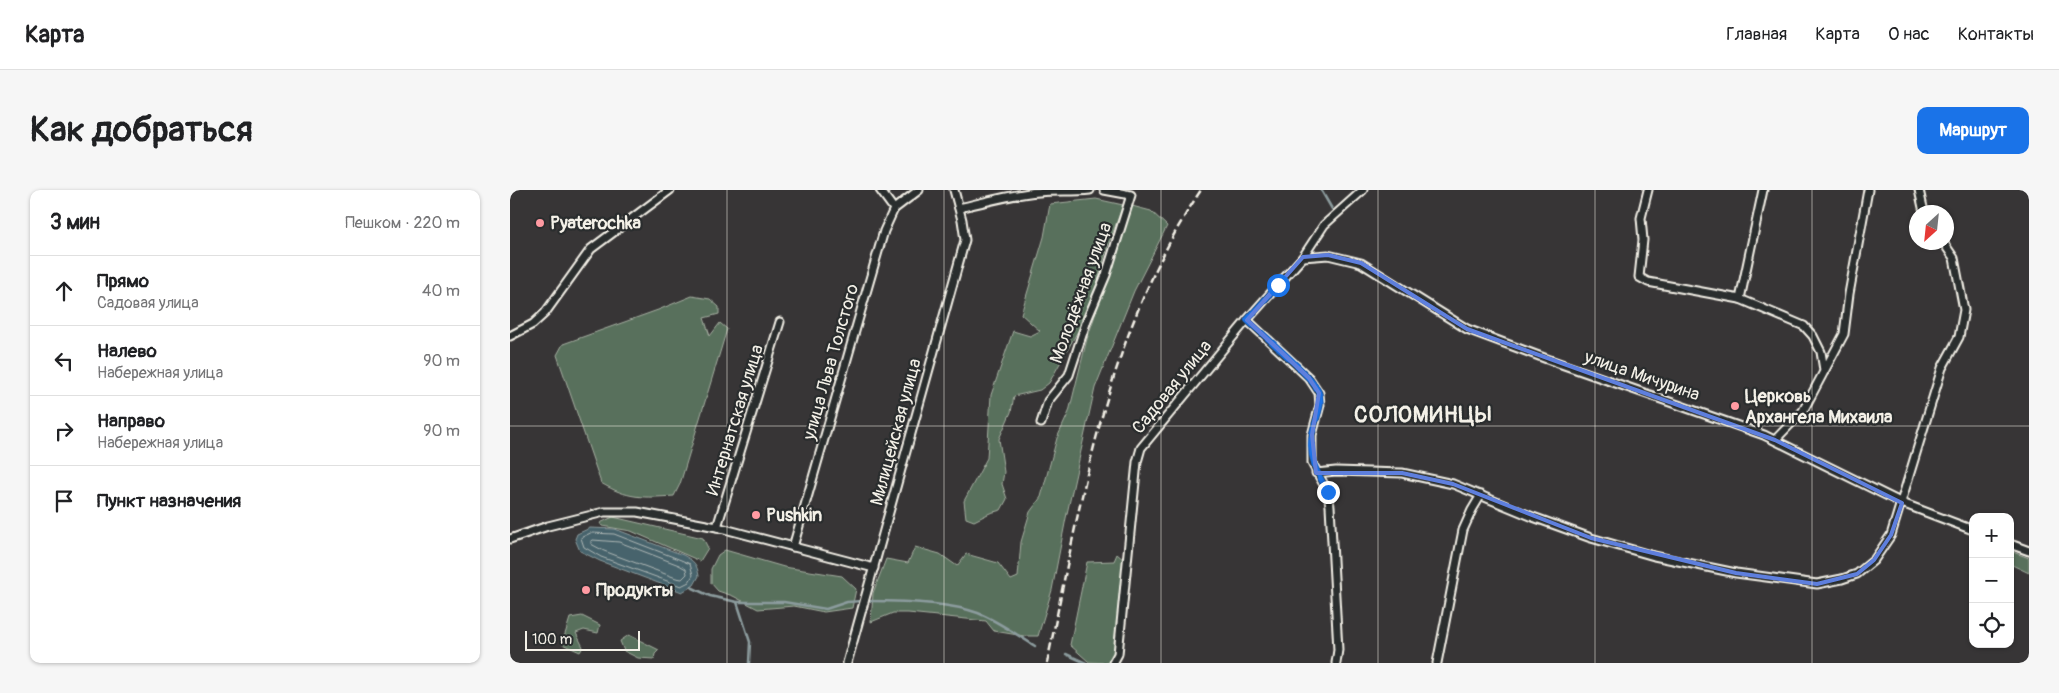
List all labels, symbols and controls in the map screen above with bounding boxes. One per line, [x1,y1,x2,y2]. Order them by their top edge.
text: Карта [25,20,84,49]
text: Главная [1726,23,1787,46]
text: Карта [1815,23,1860,46]
text: О нас [1888,23,1930,46]
text: Контакты [1958,23,2034,46]
button: Маршрут [1917,107,2029,154]
text: Как добраться [30,108,253,152]
north arrow [1909,205,1954,250]
text: 3 мин [50,209,100,236]
place label: Pyaterochka [550,212,641,235]
text: Пешком · 220 m [345,213,460,233]
marker: Pyaterochka [534,217,546,229]
street label: Молодёжная улица [1045,219,1117,367]
text: Прямо [97,269,149,293]
route start [1267,274,1290,297]
icon: ahead [50,277,78,305]
text: 40 m [422,281,460,301]
street label: улица Льва Толстого [797,281,864,444]
text: Садовая улица [97,293,199,313]
street label: Садовая улица [1127,335,1217,439]
text: Налево [97,339,157,363]
street label: Интернатская улица [701,342,769,498]
street label: улица Мичурина [1580,345,1703,406]
icon: left [50,347,78,375]
text: 90 m [423,351,460,371]
street label: Милицейская улица [865,356,927,508]
text: Набережная улица [97,363,223,383]
place label: Церковь Архангела Михаила [1745,385,1893,429]
marker: Церковь Архангела Михаила [1729,400,1741,412]
district label: СОЛОМИНЦЫ [1354,401,1492,429]
text: Направо [97,409,165,433]
icon: right [50,417,78,445]
text: 90 m [423,421,460,441]
text: Набережная улица [97,433,223,453]
route end [1317,481,1340,504]
icon: arrive [50,487,78,515]
text: Пункт назначения [97,489,241,513]
place label: Pushkin [766,504,822,527]
marker: Pushkin [750,509,762,521]
map controls [1969,513,2014,648]
button: + [1969,513,2014,558]
button: − [1969,558,2014,603]
place label: Продукты [596,579,673,602]
marker: Продукты [580,584,592,596]
button: locate [1969,603,2014,648]
scale bar [525,628,640,651]
text: 100 m [532,631,572,648]

